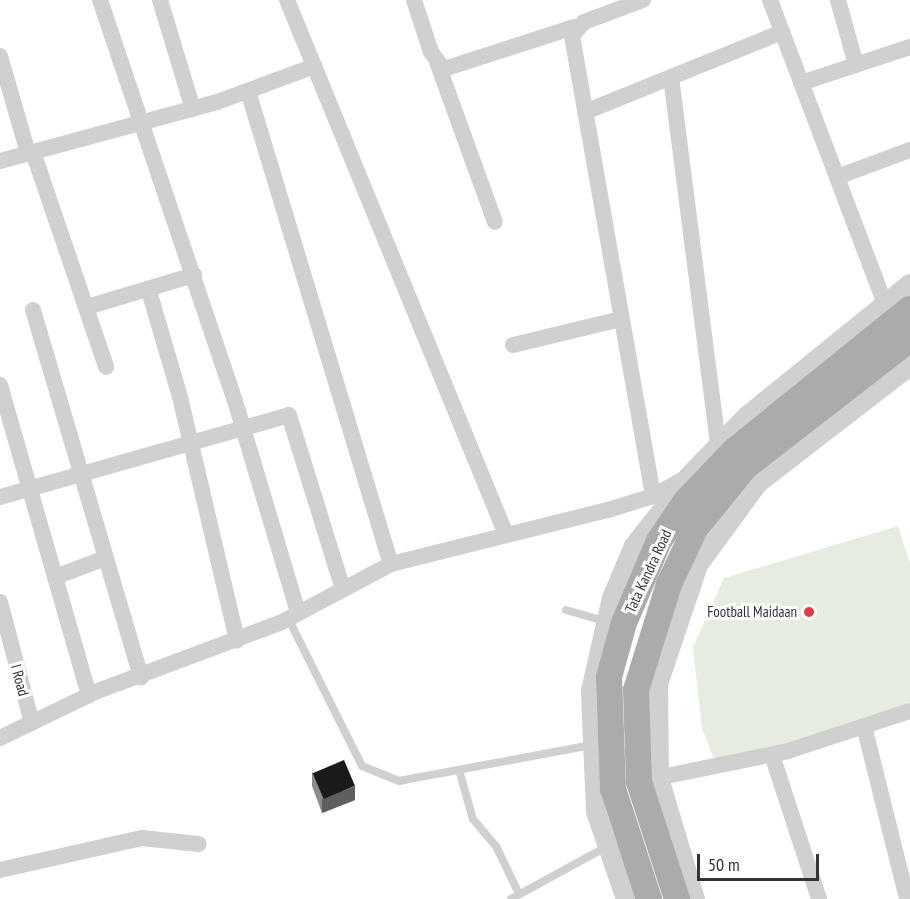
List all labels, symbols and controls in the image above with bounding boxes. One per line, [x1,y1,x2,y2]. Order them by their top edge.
street label: Tata Kandra Road [621,527,675,615]
place label: Football Maidaan [707,603,797,621]
marker: Football Maidaan [802,605,816,619]
street label: I Road [7,662,33,698]
scale bar [700,842,822,880]
text: 50 m [708,853,740,876]

